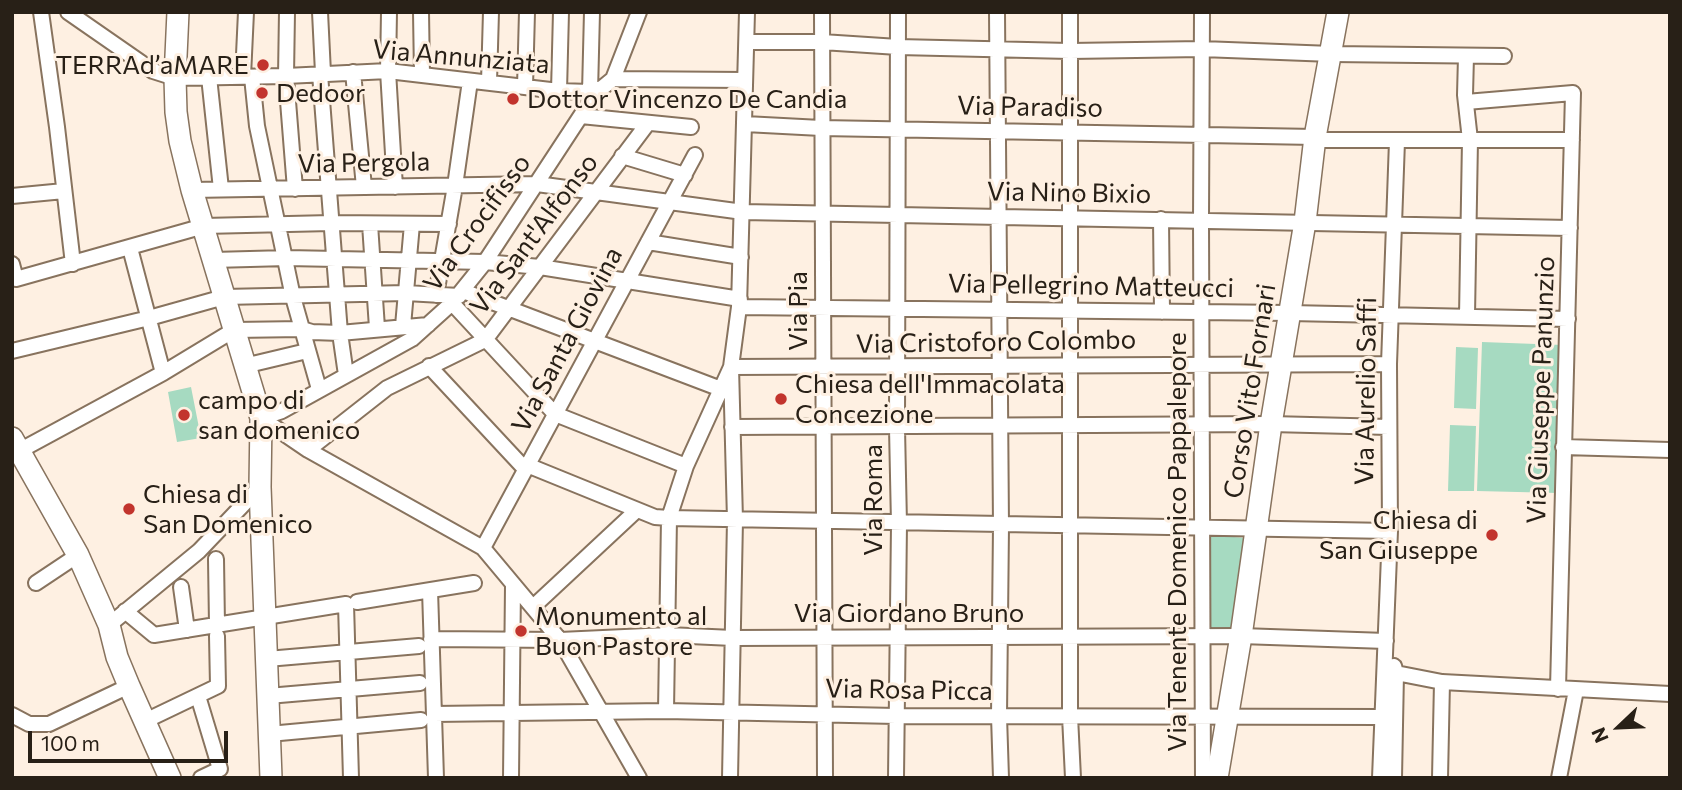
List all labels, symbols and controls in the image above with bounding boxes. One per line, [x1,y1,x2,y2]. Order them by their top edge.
street label: Via Annunziata [371,34,551,80]
place label: TERRAd’aMARE [55,49,249,81]
marker: TERRAd’aMARE [255,57,271,73]
place label: Dedoor [276,77,365,109]
place label: Dottor Vincenzo De Candia [527,83,847,115]
marker: Dedoor [254,85,270,101]
street label: Via Paradiso [957,90,1103,124]
marker: Dottor Vincenzo De Candia [505,91,521,107]
street label: Via Pergola [297,146,431,180]
street label: Via Sant'Alfonso [463,147,605,321]
street label: Via Crocifisso [417,148,537,298]
street label: Via Nino Bixio [987,176,1151,210]
street label: Via Santa Giovina [505,242,629,438]
street label: Via Giuseppe Panunzio [1521,256,1561,524]
street label: Via Pellegrino Matteucci [948,268,1234,304]
street label: Via Pia [782,271,814,351]
street label: Corso Vito Fornari [1218,281,1282,501]
street label: Via Aurelio Saffi [1349,297,1383,485]
street label: Via Cristoforo Colombo [856,324,1136,360]
street label: Via Tenente Domenico Pappalepore [1161,332,1193,752]
place label: Chiesa dell'Immacolata Concezione [795,368,1065,430]
place label: campo di san domenico [198,384,360,446]
marker: Chiesa dell'Immacolata Concezione [773,391,789,407]
marker: campo di san domenico [176,407,192,423]
street label: Via Roma [857,444,889,556]
place label: Chiesa di San Domenico [143,478,313,540]
marker: Chiesa di San Domenico [121,501,137,517]
place label: Chiesa di San Giuseppe [1319,504,1478,566]
marker: Chiesa di San Giuseppe [1484,527,1500,543]
street label: Via Giordano Bruno [794,597,1024,629]
place label: Monumento al Buon Pastore [535,600,707,662]
marker: Monumento al Buon Pastore [513,623,529,639]
street label: Via Rosa Picca [825,673,993,707]
north arrow [1584,692,1654,762]
scale bar [32,716,231,760]
text: N [1586,724,1613,746]
text: 100 m [41,730,100,755]

